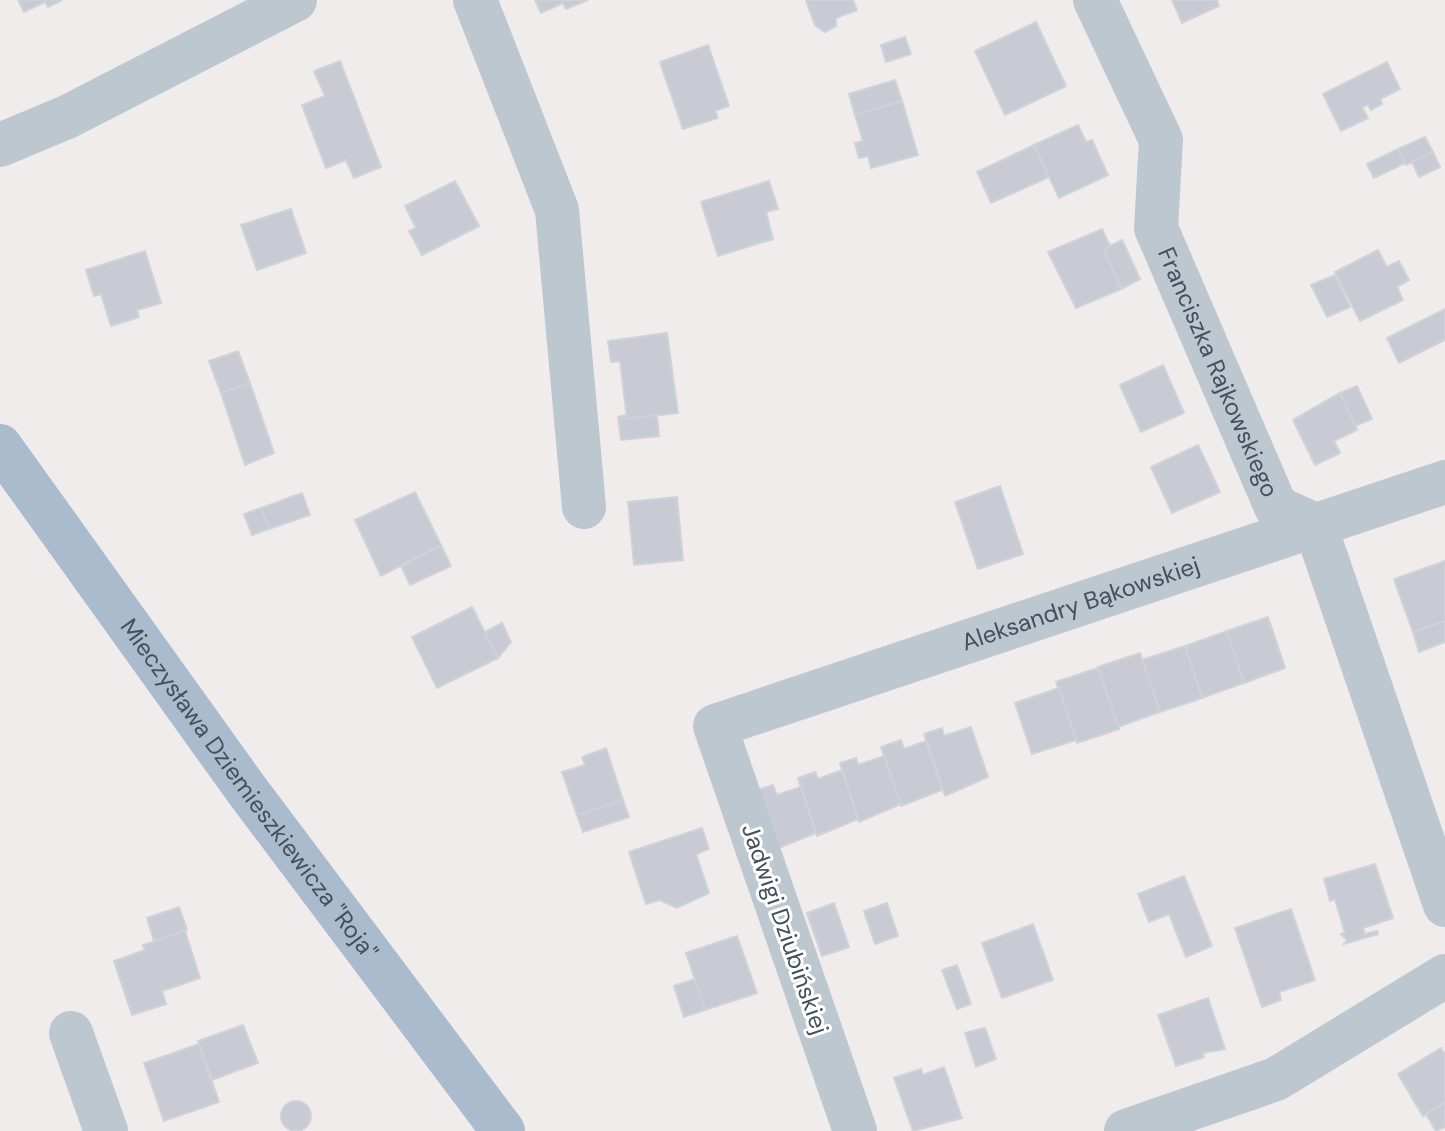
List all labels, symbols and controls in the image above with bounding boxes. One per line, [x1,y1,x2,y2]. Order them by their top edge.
street label: Franciszka Rajkowskiego [1151,242,1286,502]
street label: Aleksandry Bąkowskiej [957,549,1204,658]
street label: Mieczysława Dziemieszkiewicza "Roja" [114,612,385,966]
street label: Jadwigi Dziubińskiej [735,819,836,1038]

